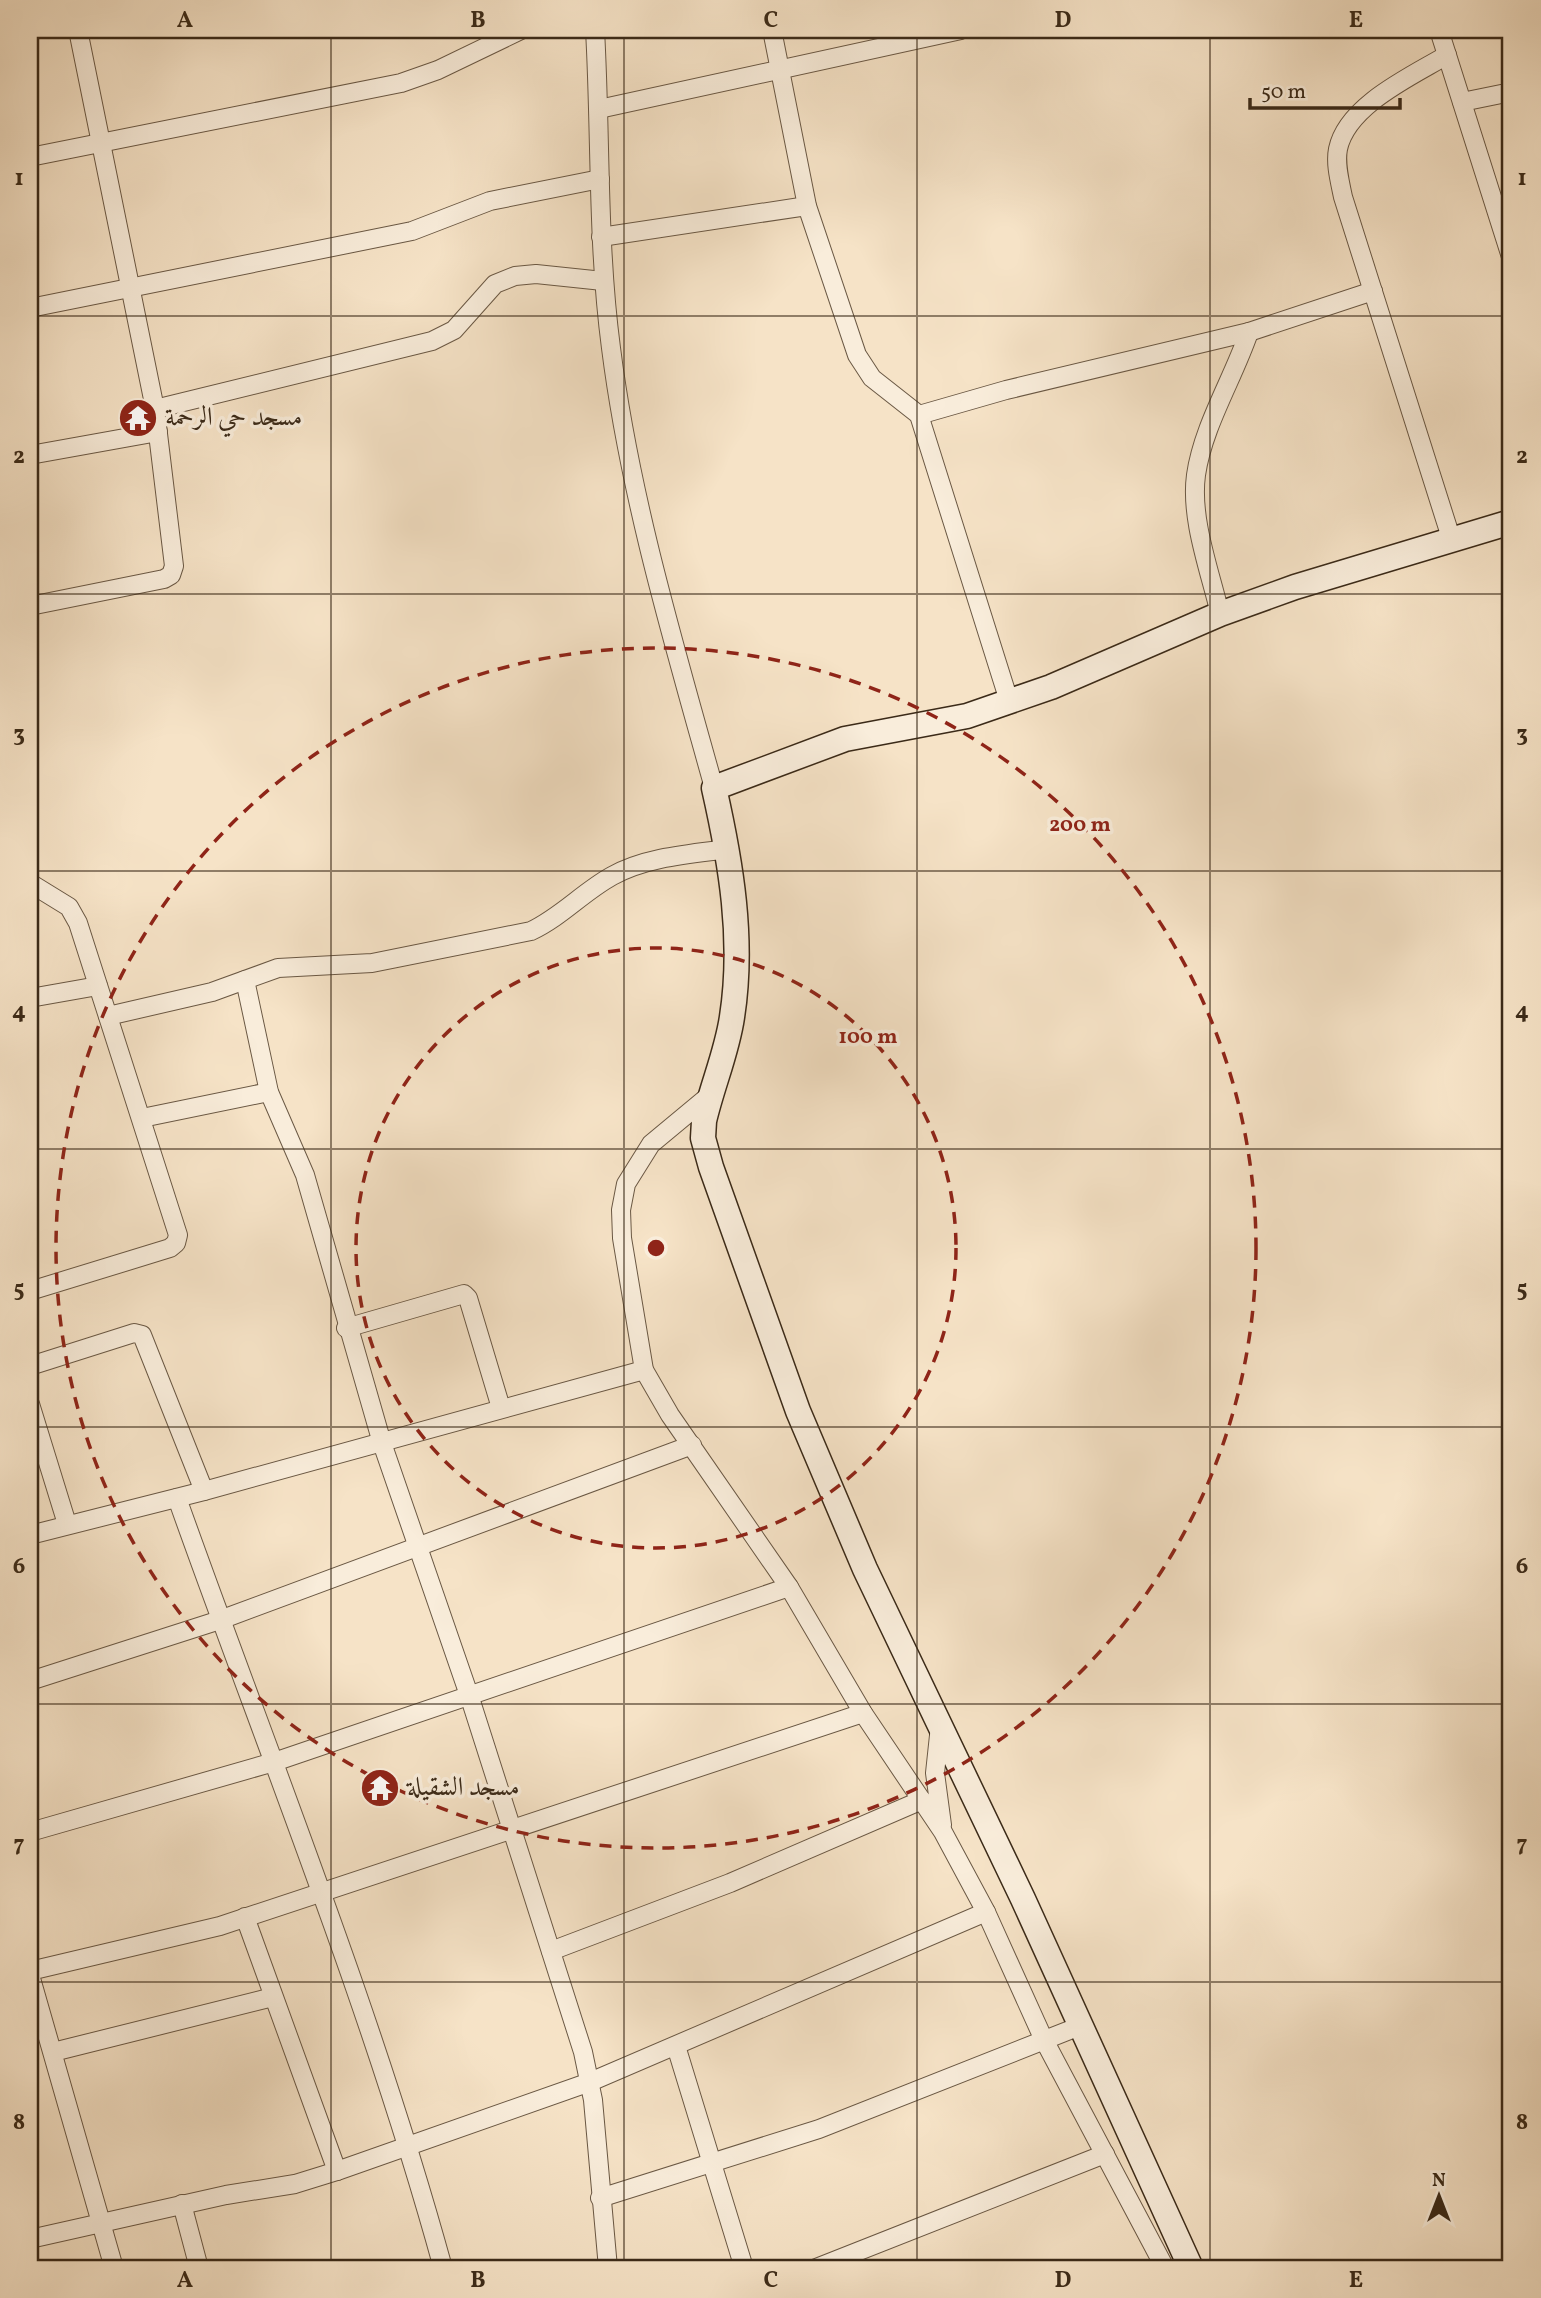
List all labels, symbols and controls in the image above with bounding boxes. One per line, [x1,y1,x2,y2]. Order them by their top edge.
text: A [177,5,193,37]
text: B [470,5,486,37]
text: C [764,5,778,37]
text: D [1055,5,1072,37]
text: E [1349,5,1363,37]
scale bar [1250,66,1401,110]
text: 50 m [1261,78,1306,107]
text: 1 [14,163,24,195]
text: 1 [1517,163,1527,195]
temple icon: مسجد حي الرحمة [117,397,159,439]
place label: مسجد حي الرحمة [165,400,303,438]
text: 2 [13,441,25,473]
text: 2 [1516,441,1528,473]
text: 3 [13,719,25,751]
text: 3 [1516,719,1528,751]
text: 200 m [1049,811,1111,840]
text: 4 [12,996,26,1028]
text: 4 [1515,996,1529,1028]
text: 100 m [838,1023,898,1052]
centre of rings [644,1236,668,1260]
text: 5 [13,1274,25,1306]
text: 5 [1516,1274,1528,1306]
text: 6 [13,1551,25,1583]
text: 6 [1516,1551,1528,1583]
temple icon: مسجد الشقيلة [359,1767,401,1809]
place label: مسجد الشقيلة [405,1770,520,1806]
text: 7 [14,1829,25,1861]
text: 7 [1517,1829,1528,1861]
text: 8 [13,2107,25,2139]
text: 8 [1516,2107,1528,2139]
north arrow [1404,2162,1474,2232]
text: N [1432,2168,1446,2194]
text: A [177,2265,193,2297]
text: B [470,2265,486,2297]
text: C [764,2265,778,2297]
text: D [1055,2265,1072,2297]
text: E [1349,2265,1363,2297]

